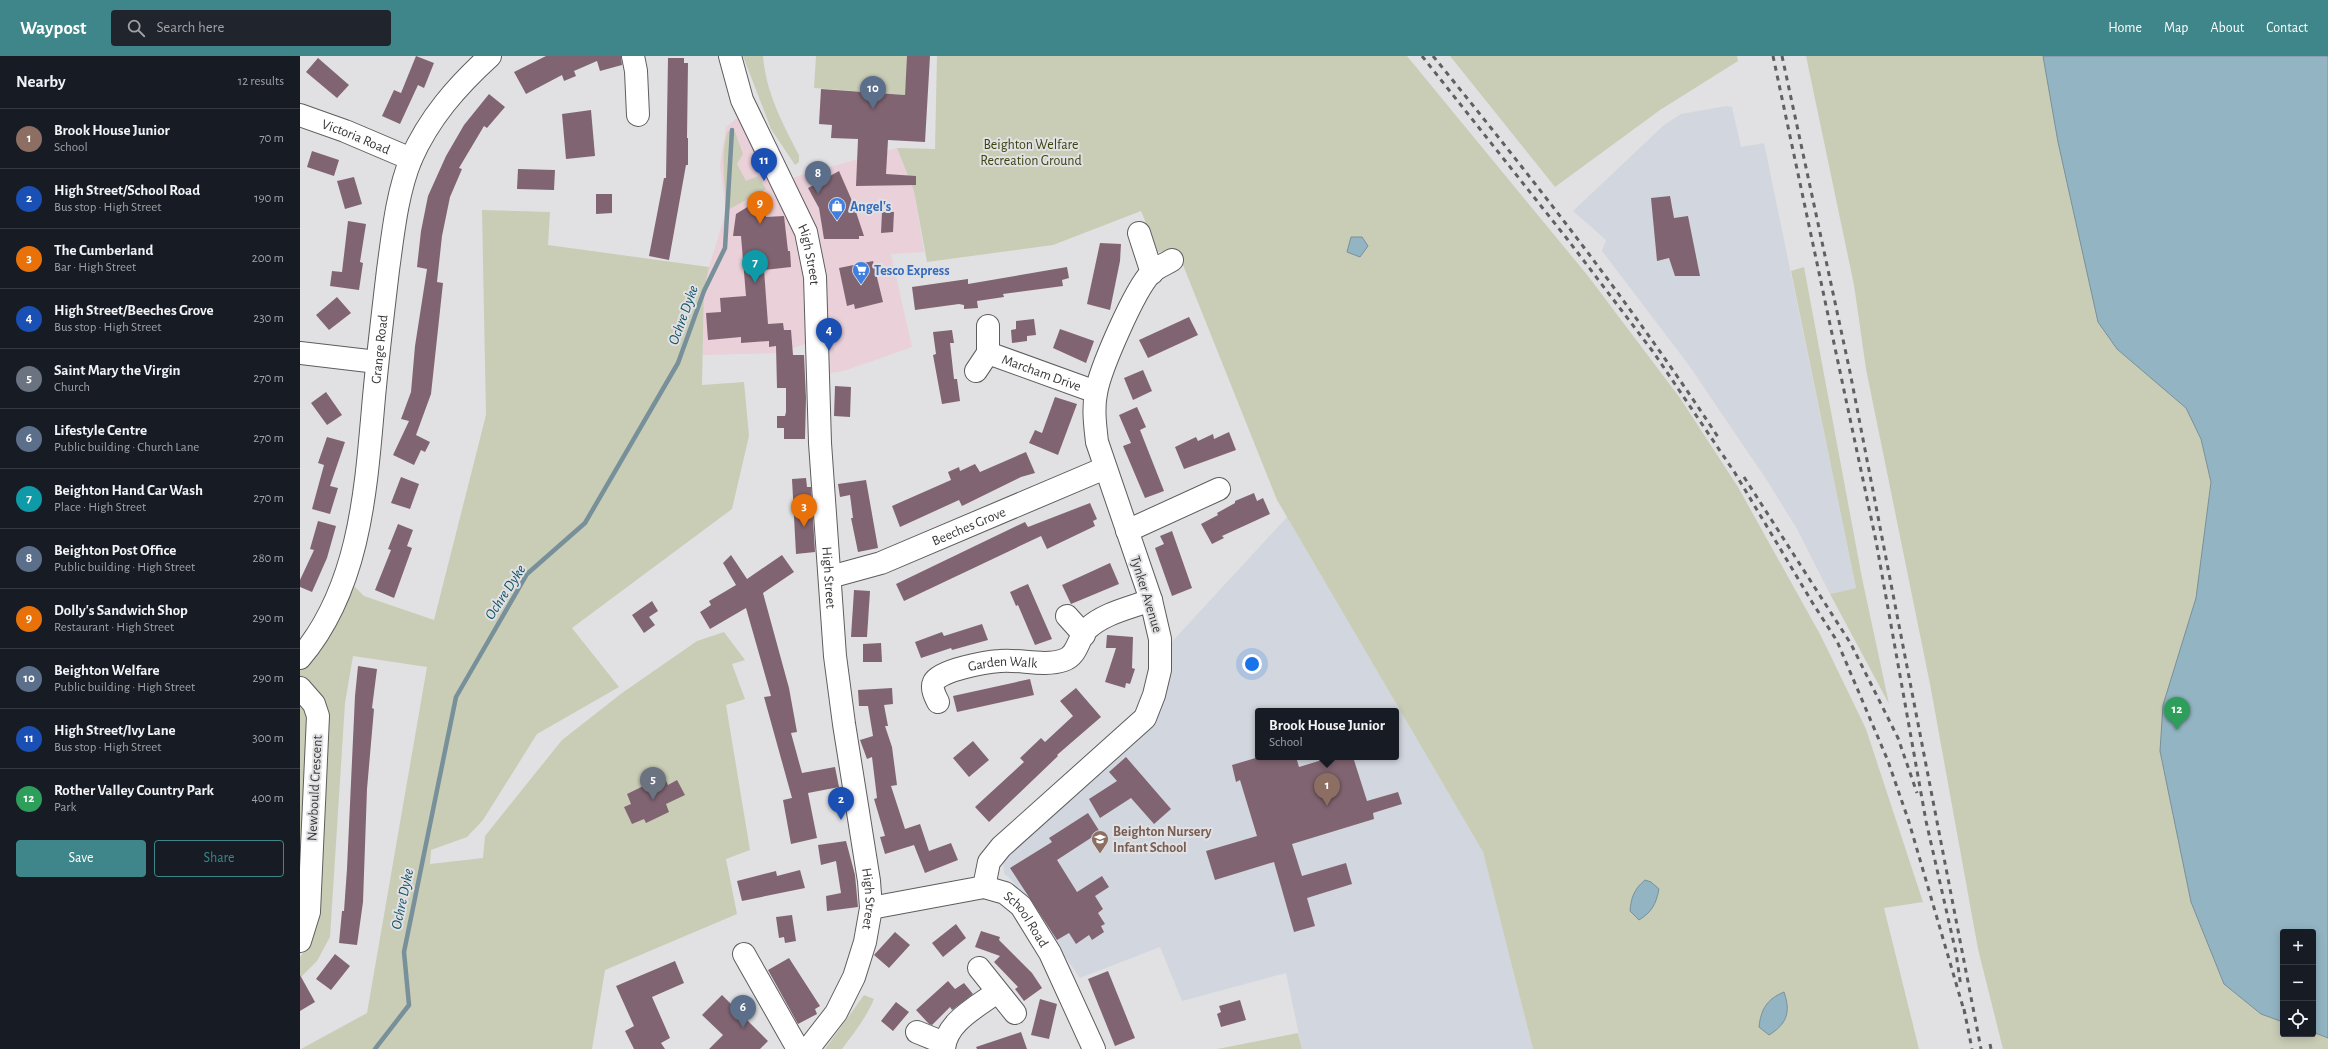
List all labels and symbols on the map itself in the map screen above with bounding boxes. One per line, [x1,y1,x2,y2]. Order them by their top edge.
pin: 10 [860,76,886,109]
street label: Victoria Road [320,117,392,157]
park label: Beighton Welfare Recreation Ground [980,138,1082,168]
pin: 11 [751,148,777,181]
pin: 8 [805,161,831,194]
pin: 9 [747,191,773,224]
shop icon: Angel's [827,196,847,221]
place label: Angel's [850,200,891,214]
street label: High Street [795,222,821,286]
pin: 7 [742,250,768,283]
supermarket icon: Tesco Express [851,260,871,285]
place label: Tesco Express [874,264,950,278]
water label: Ochre Dyke [666,283,701,347]
street label: Grange Road [369,314,391,385]
pin: 4 [816,318,842,351]
street label: Marcham Drive [1000,353,1083,394]
pin: 3 [791,494,817,527]
street label: Beeches Grove [930,505,1008,549]
street label: High Street [819,546,838,610]
street label: Tynker Avenue [1128,554,1164,634]
water label: Ochre Dyke [482,562,529,622]
your location [1242,654,1262,674]
street label: Garden Walk [967,655,1039,674]
pin: 12 [2164,697,2190,730]
street label: Newbould Crescent [305,734,325,841]
pin: 5 [640,767,666,800]
pin: 1 [1314,773,1340,806]
pin: 2 [828,787,854,820]
place label: Beighton Nursery Infant School [1113,825,1212,855]
school or university icon: Beighton Nursery Infant School [1090,829,1110,854]
water label: Ochre Dyke [389,867,416,931]
street label: High Street [859,867,877,931]
street label: School Road [1001,889,1051,950]
pin: 6 [730,995,756,1028]

